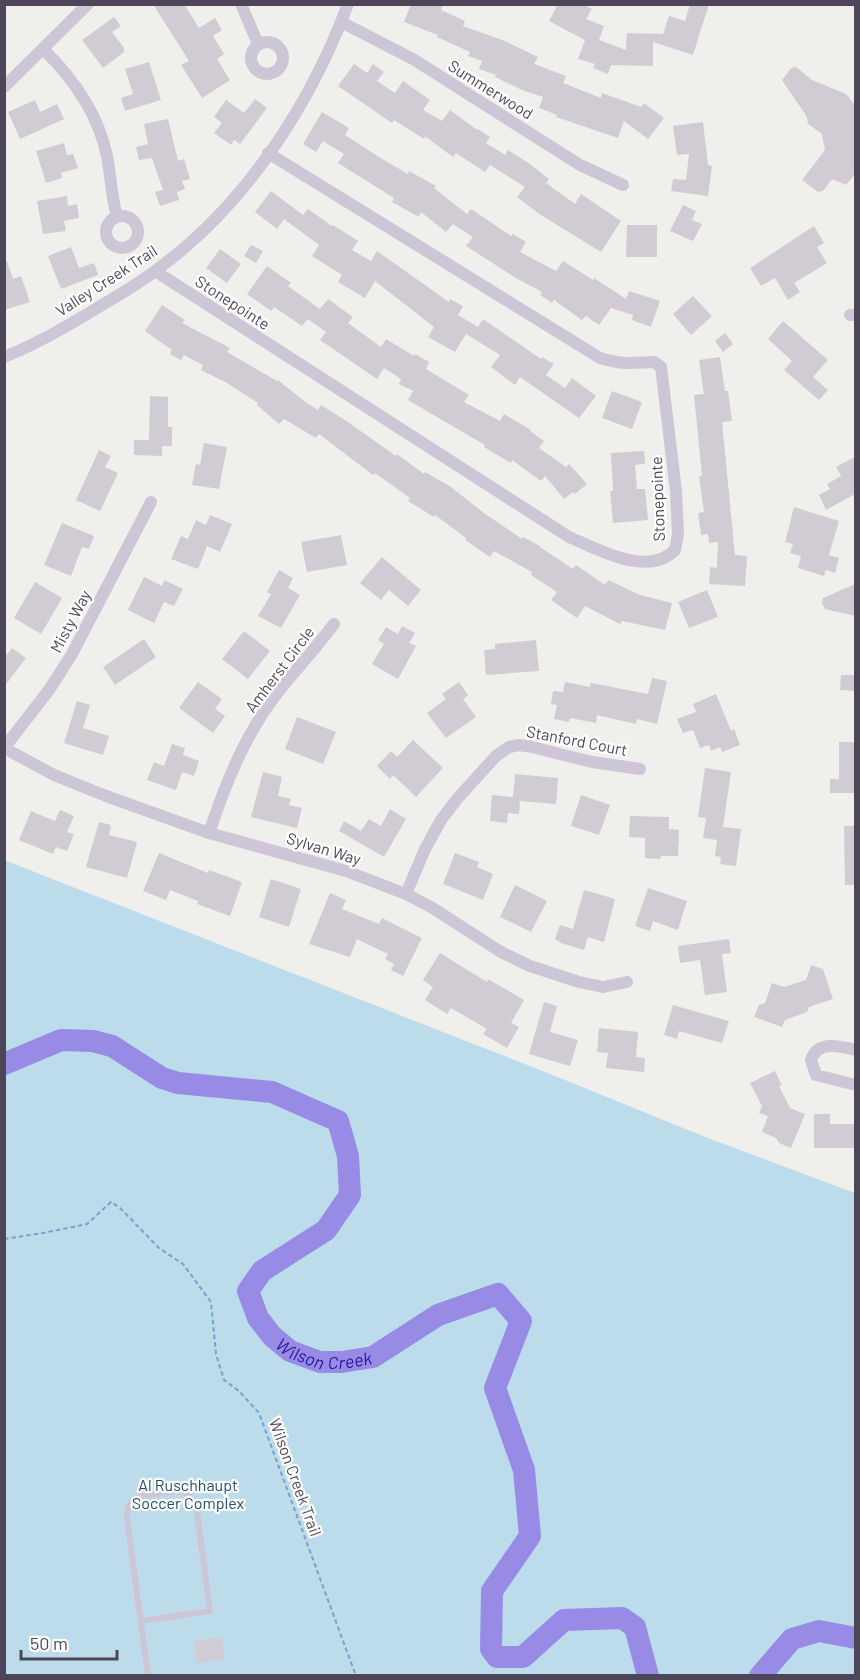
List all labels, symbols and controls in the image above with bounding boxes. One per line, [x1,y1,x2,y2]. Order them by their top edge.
street label: Summerwood [445,55,537,123]
street label: Valley Creek Trail [52,240,160,320]
street label: Stonepointe [192,271,274,333]
street label: Stonepointe [646,456,668,542]
street label: Misty Way [46,586,95,656]
street label: Amherst Circle [241,622,317,716]
street label: Stanford Court [525,721,629,759]
street label: Sylvan Way [285,828,364,868]
water label: Wilson Creek [271,1333,374,1374]
street label: Wilson Creek Trail [266,1416,326,1538]
park label: Al Ruschhaupt Soccer Complex [132,1475,244,1512]
scale bar [21,1623,117,1661]
text: 50 m [30,1632,68,1654]

